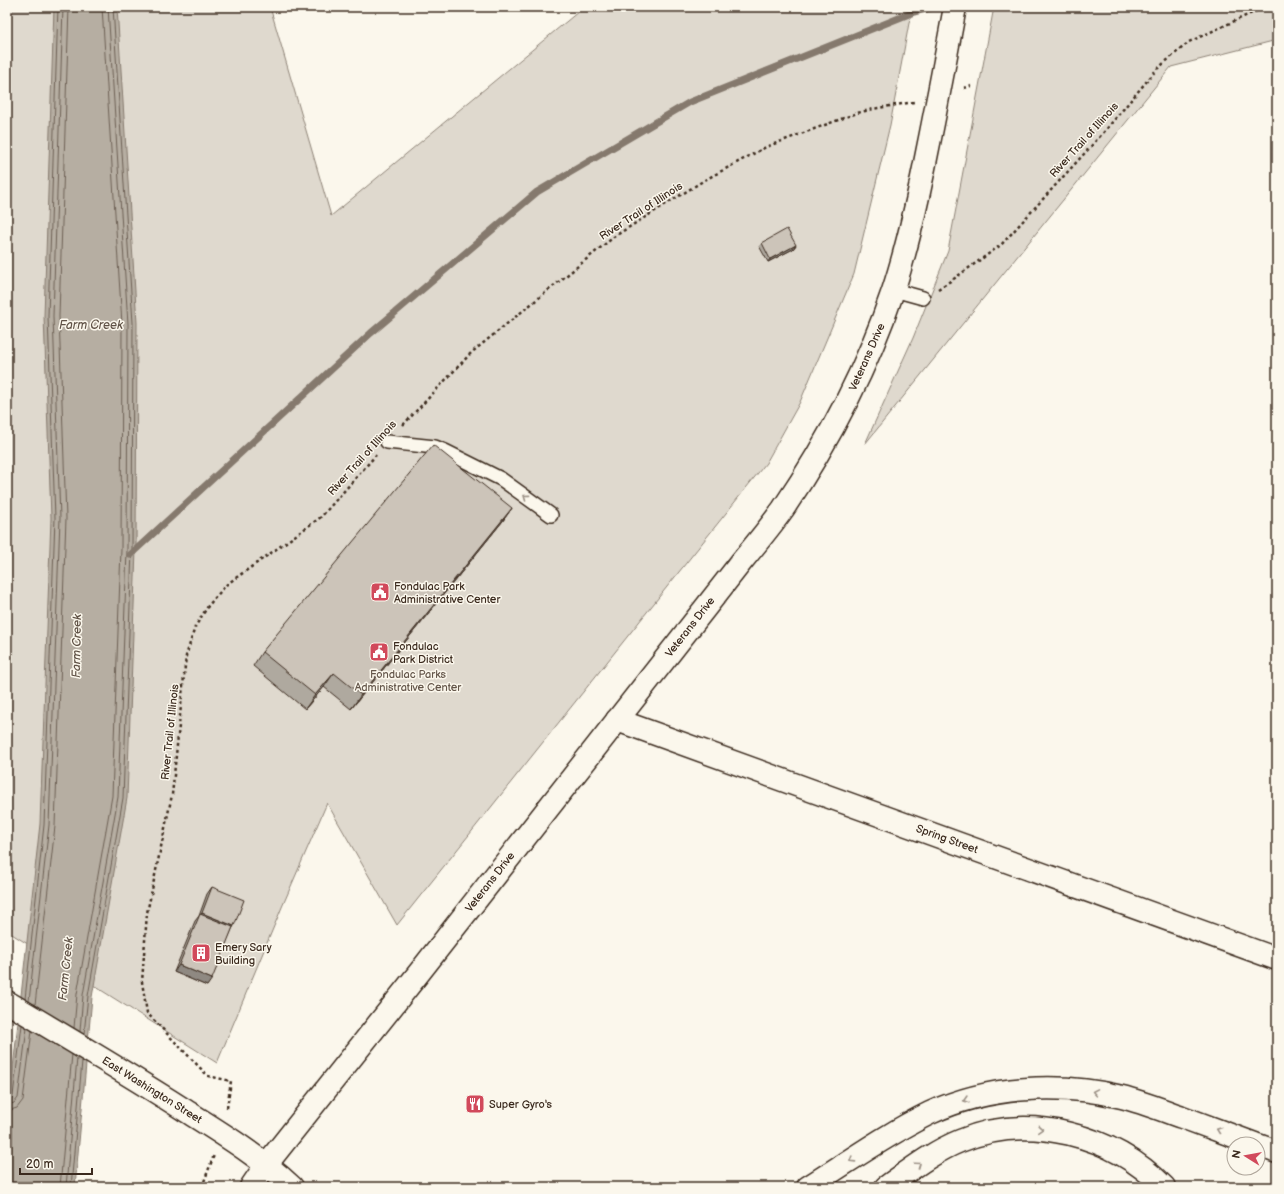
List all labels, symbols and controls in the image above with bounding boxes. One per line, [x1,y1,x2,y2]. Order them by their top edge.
street label: River Trail of Illinois [1047,99,1121,180]
street label: River Trail of Illinois [597,179,685,243]
water label: Farm Creek [59,318,124,333]
street label: Veterans Drive [846,321,888,393]
street label: River Trail of Illinois [325,417,399,498]
one-way arrow [524,495,531,502]
place label: Fondulac Park Administrative Center [394,580,501,606]
public building icon: Fondulac Park Administrative Center [369,581,391,603]
street label: Veterans Drive [663,594,718,660]
water label: Farm Creek [69,613,85,678]
place label: Fondulac Park District [393,640,454,666]
public building icon: Fondulac Park District [368,641,390,663]
park label: Fondulac Parks Administrative Center [355,668,462,694]
street label: River Trail of Illinois [159,683,182,781]
street label: Spring Street [914,822,980,856]
street label: Veterans Drive [463,849,518,915]
water label: Farm Creek [55,935,77,1002]
place label: Emery Sary Building [215,941,272,967]
building icon: Emery Sary Building [190,942,212,964]
street label: East Washington Street [100,1054,205,1126]
one-way arrow [1092,1088,1098,1097]
restaurant icon: Super Gyro's [464,1093,486,1115]
one-way arrow [963,1095,970,1104]
place label: Super Gyro's [489,1098,552,1111]
one-way arrow [1037,1125,1043,1134]
one-way arrow [1215,1127,1222,1135]
north arrow [1226,1136,1266,1176]
text: N [1230,1149,1244,1159]
scale bar [20,1150,92,1176]
one-way arrow [849,1155,856,1162]
text: 20 m [26,1157,53,1172]
one-way arrow [914,1162,921,1170]

